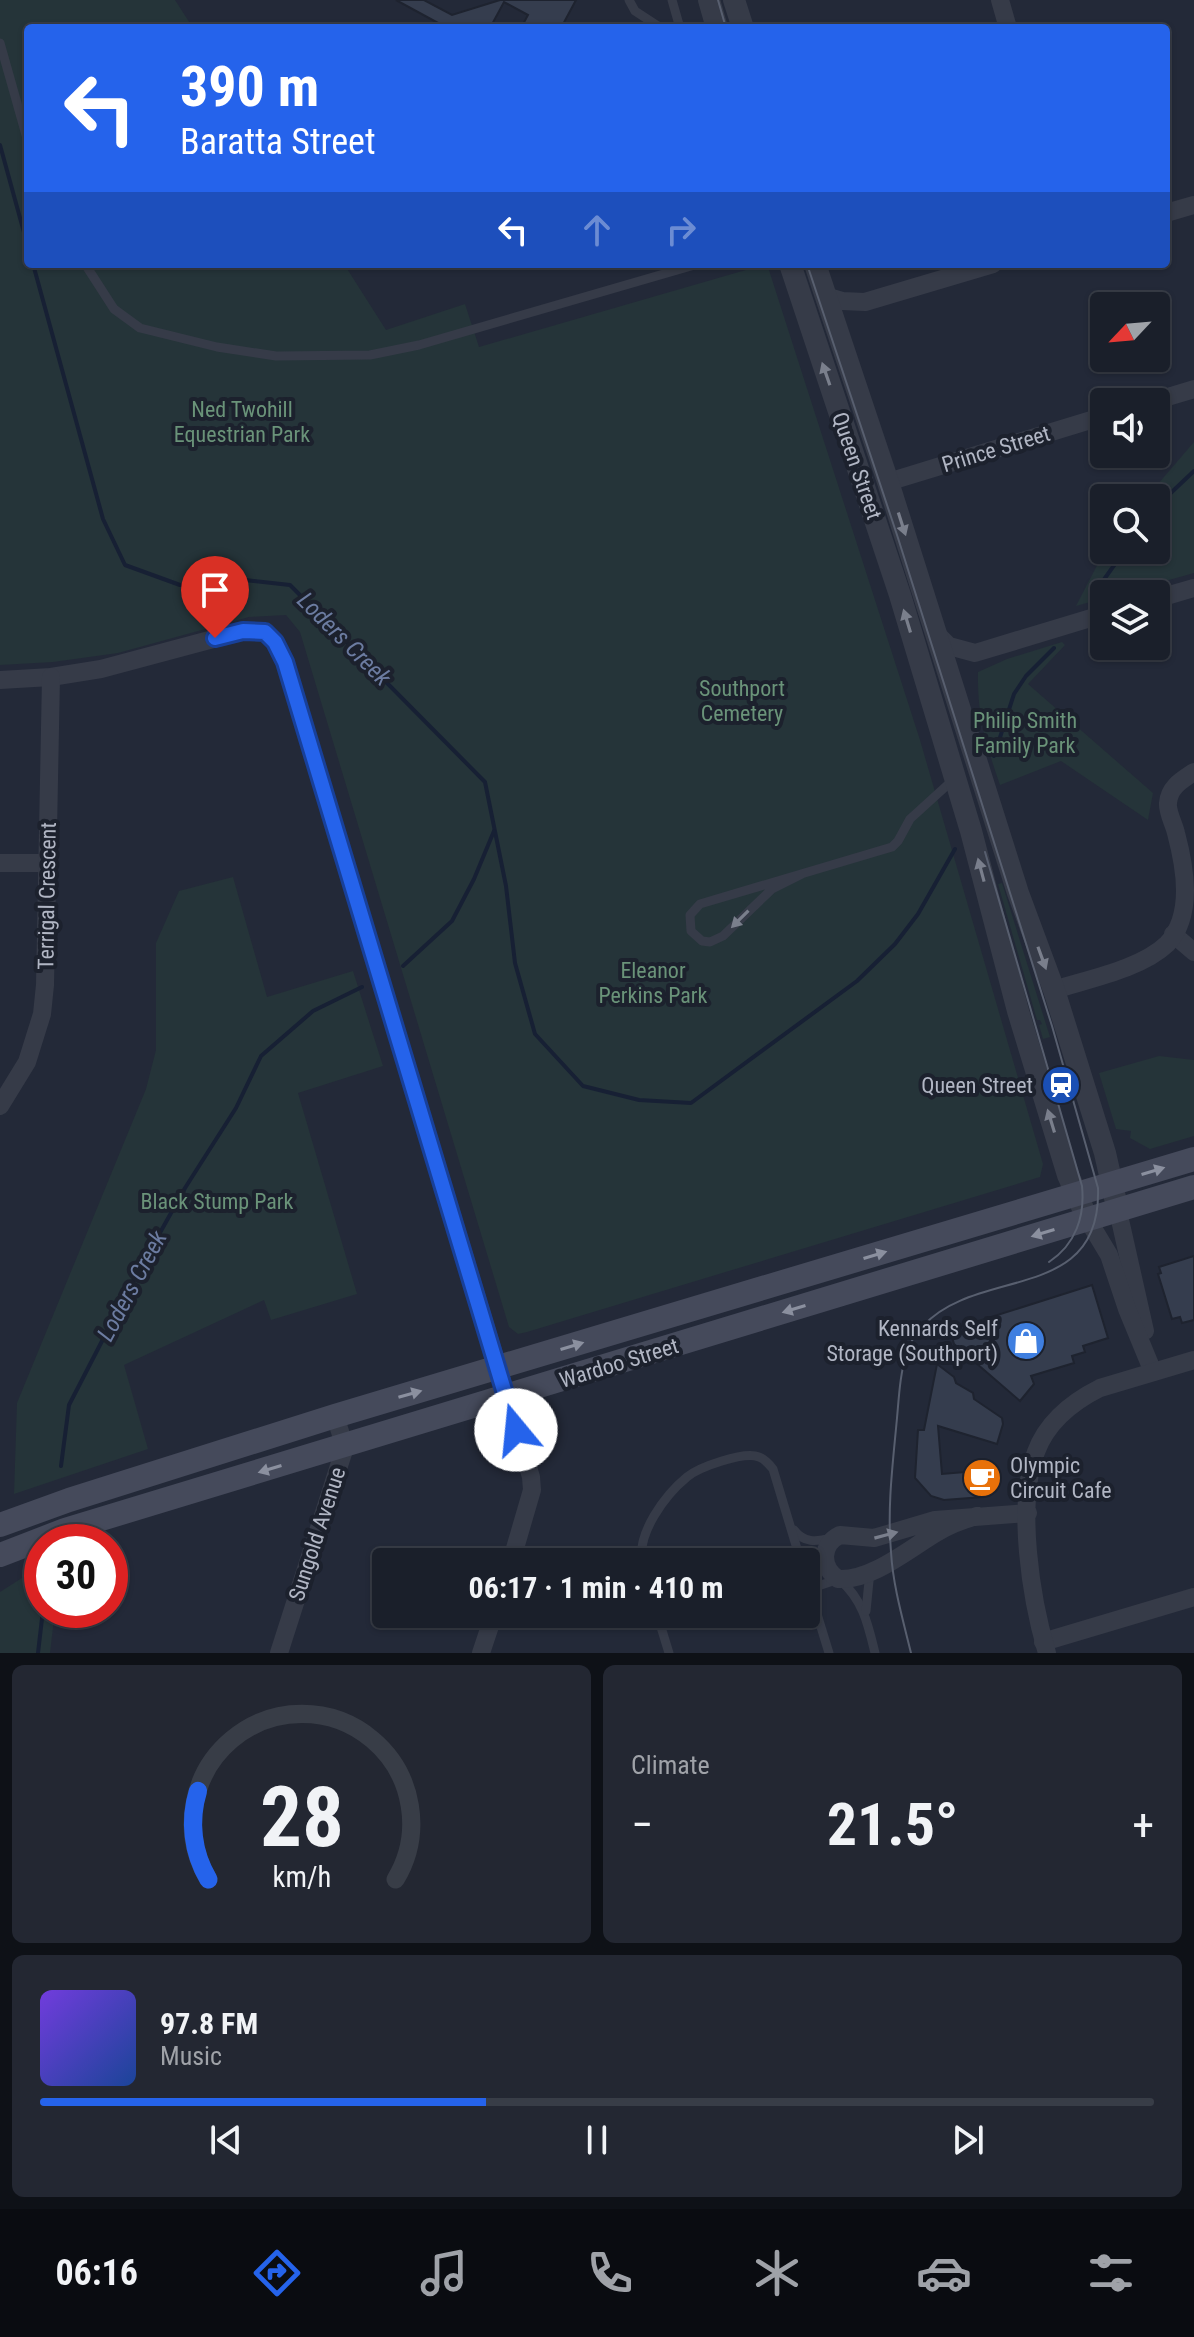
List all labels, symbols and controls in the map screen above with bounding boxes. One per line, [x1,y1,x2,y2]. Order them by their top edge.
text: 390 m [180,54,319,120]
icon: left [48,56,152,160]
text: Baratta Street [180,121,376,163]
icon: left [491,208,535,252]
icon: ahead [575,208,619,252]
icon: right [659,208,703,252]
north arrow [1090,292,1170,372]
map controls [1090,292,1170,660]
one-way arrow [819,362,831,386]
button: sound [1090,388,1170,468]
park label: Ned Twohill Equestrian Park [174,397,310,447]
street label: Queen Street [827,409,887,523]
street label: Prince Street [939,421,1053,477]
button: search [1090,484,1170,564]
one-way arrow [896,512,908,536]
pin [181,556,249,638]
icon: arrive [193,568,237,612]
button: layers [1090,580,1170,660]
water label: Loders Creek [291,586,397,692]
one-way arrow [901,609,913,633]
park label: Southport Cemetery [699,676,785,726]
park label: Philip Smith Family Park [973,708,1077,758]
street label: Terrigal Crescent [33,822,61,970]
one-way arrow [975,858,987,883]
one-way arrow [731,909,750,928]
one-way arrow [1036,946,1049,970]
park label: Eleanor Perkins Park [598,958,708,1008]
station icon: Queen Street [1040,1064,1082,1106]
place label: Queen Street [921,1073,1033,1098]
one-way arrow [1044,1108,1057,1132]
one-way arrow [1141,1164,1165,1177]
park label: Black Stump Park [141,1189,294,1214]
water label: Loders Creek [91,1226,173,1346]
one-way arrow [1031,1227,1055,1240]
one-way arrow [863,1248,887,1261]
one-way arrow [782,1303,806,1316]
place label: Kennards Self Storage (Southport) [826,1316,998,1367]
shop icon: Kennards Self Storage (Southport) [1005,1320,1047,1362]
street label: Wardoo Street [557,1333,681,1393]
one-way arrow [561,1339,585,1352]
one-way arrow [398,1387,422,1400]
position arrow [474,1388,558,1472]
place label: Olympic Circuit Cafe [1010,1453,1111,1503]
cafe icon: Olympic Circuit Cafe [961,1457,1003,1499]
one-way arrow [258,1463,282,1476]
street label: Sungold Avenue [284,1464,350,1604]
speed limit sign: 30 [24,1524,128,1628]
one-way arrow [874,1528,898,1541]
text: 06:17 · 1 min · 410 m [469,1570,723,1605]
text: Climate [631,1750,710,1780]
text: 28 [259,1769,344,1866]
text: 21.5° [827,1789,958,1860]
text: − [631,1799,653,1851]
text: + [1132,1799,1154,1851]
text: km/h [272,1860,331,1894]
text: 97.8 FM [160,2006,258,2041]
text: Music [160,2041,222,2071]
icon: previous [204,2118,248,2162]
icon: pause [575,2118,619,2162]
icon: next [946,2118,990,2162]
icon: directions [249,2245,305,2301]
icon: music [416,2245,472,2301]
icon: phone [582,2245,638,2301]
icon: climate [749,2245,805,2301]
icon: car [916,2245,972,2301]
icon: filters [1083,2245,1139,2301]
text: 06:16 [55,2252,138,2294]

